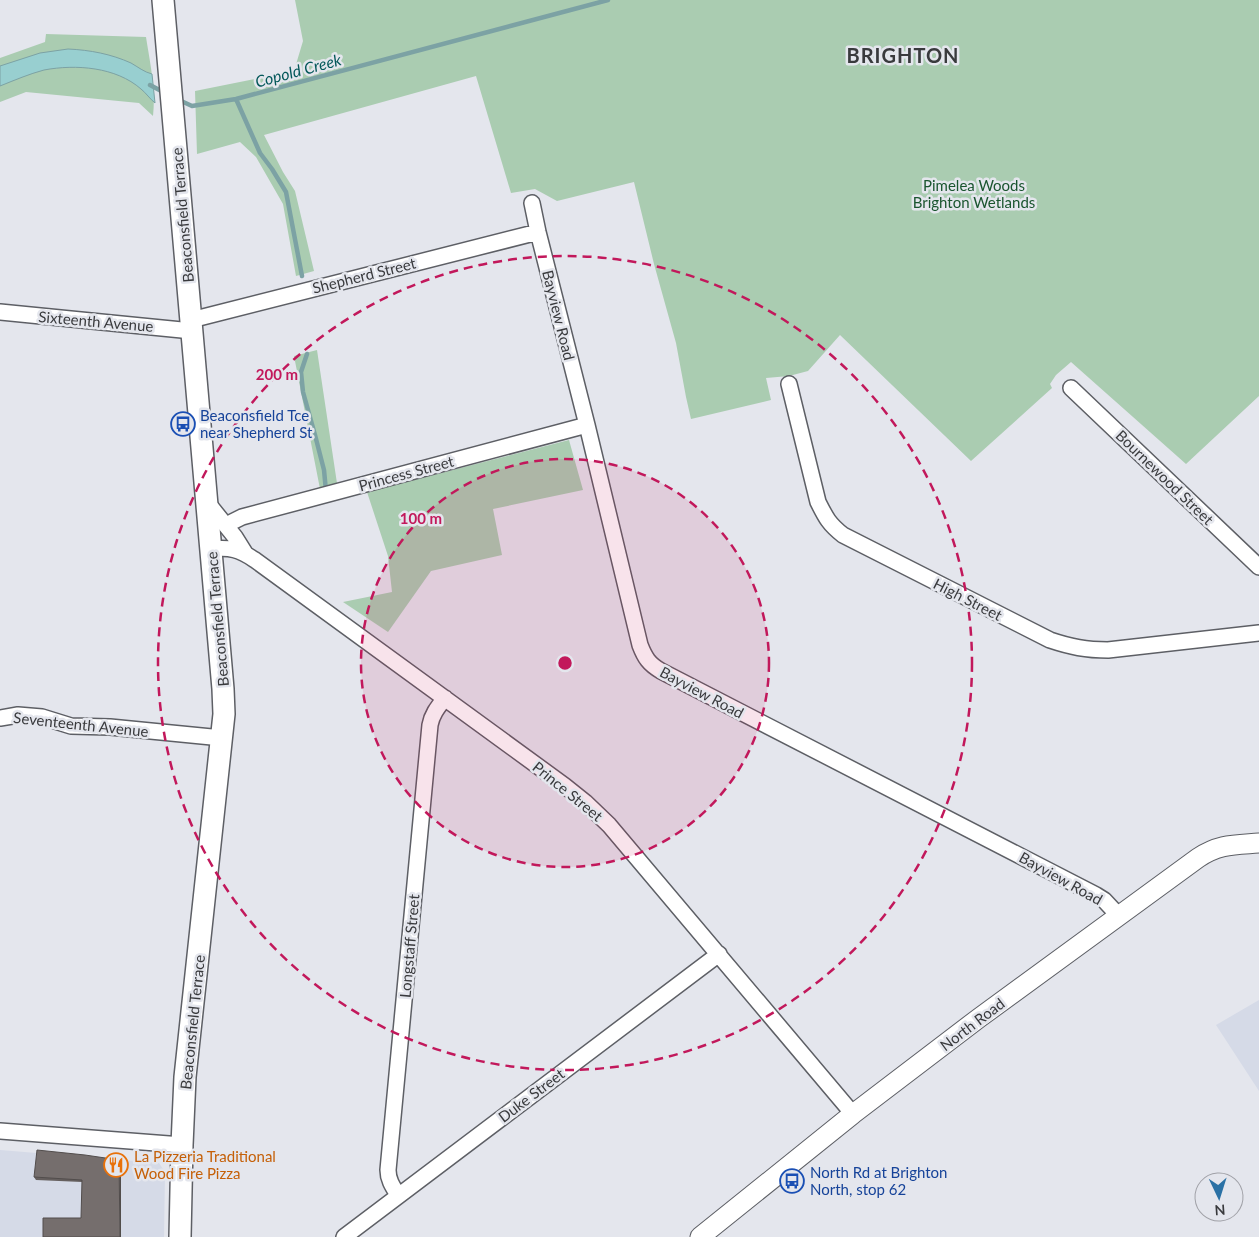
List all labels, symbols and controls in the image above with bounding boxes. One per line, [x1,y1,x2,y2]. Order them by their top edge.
district label: BRIGHTON [847,43,959,67]
water label: Copold Creek [253,49,344,91]
street label: Beaconsfield Terrace [167,147,197,283]
park label: Pimelea Woods Brighton Wetlands [913,176,1035,211]
street label: Shepherd Street [310,253,418,297]
street label: Bayview Road [539,268,579,362]
street label: Sixteenth Avenue [38,307,154,335]
text: 200 m [256,365,298,383]
place label: Beaconsfield Tce near Shepherd St [200,406,313,441]
bus stop icon: Beaconsfield Tce near Shepherd St [170,411,196,437]
street label: Bournewood Street [1113,426,1218,529]
street label: Princess Street [357,452,456,494]
text: 100 m [400,509,442,527]
street label: Beaconsfield Terrace [202,551,232,687]
street label: High Street [931,574,1006,624]
centre of rings [556,654,574,672]
street label: Bayview Road [657,662,747,722]
street label: Seventeenth Avenue [13,708,150,740]
street label: Prince Street [529,757,607,825]
street label: Bayview Road [1016,848,1106,908]
street label: Longstaff Street [395,893,423,999]
street label: Beaconsfield Terrace [176,954,208,1090]
street label: North Road [936,994,1008,1054]
street label: Duke Street [494,1064,568,1126]
place label: La Pizzeria Traditional Wood Fire Pizza [134,1147,276,1182]
restaurant icon: La Pizzeria Traditional Wood Fire Pizza [103,1152,129,1178]
place label: North Rd at Brighton North, stop 62 [810,1163,947,1198]
bus stop icon: North Rd at Brighton North, stop 62 [779,1168,805,1194]
north arrow [1194,1172,1244,1222]
text: N [1214,1202,1226,1219]

